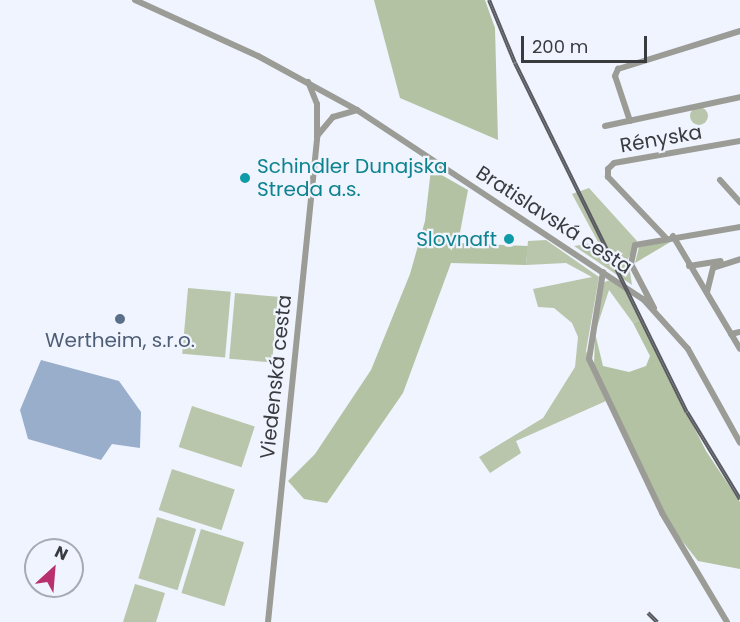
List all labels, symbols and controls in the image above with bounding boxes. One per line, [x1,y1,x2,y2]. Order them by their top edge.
scale bar [524,24,650,62]
text: 200 m [532,34,588,59]
street label: Rényska [618,120,704,158]
place label: Schindler Dunajska Streda a.s. [257,154,448,201]
street label: Bratislavská cesta [472,161,636,279]
marker: Schindler Dunajska Streda a.s. [238,171,252,185]
place label: Slovnaft [416,227,497,251]
marker: Slovnaft [502,232,516,246]
street label: Viedenská cesta [255,294,297,460]
marker: Wertheim, s.r.o. [113,312,127,326]
place label: Wertheim, s.r.o. [45,328,195,352]
north arrow [24,538,84,598]
text: N [51,540,72,566]

